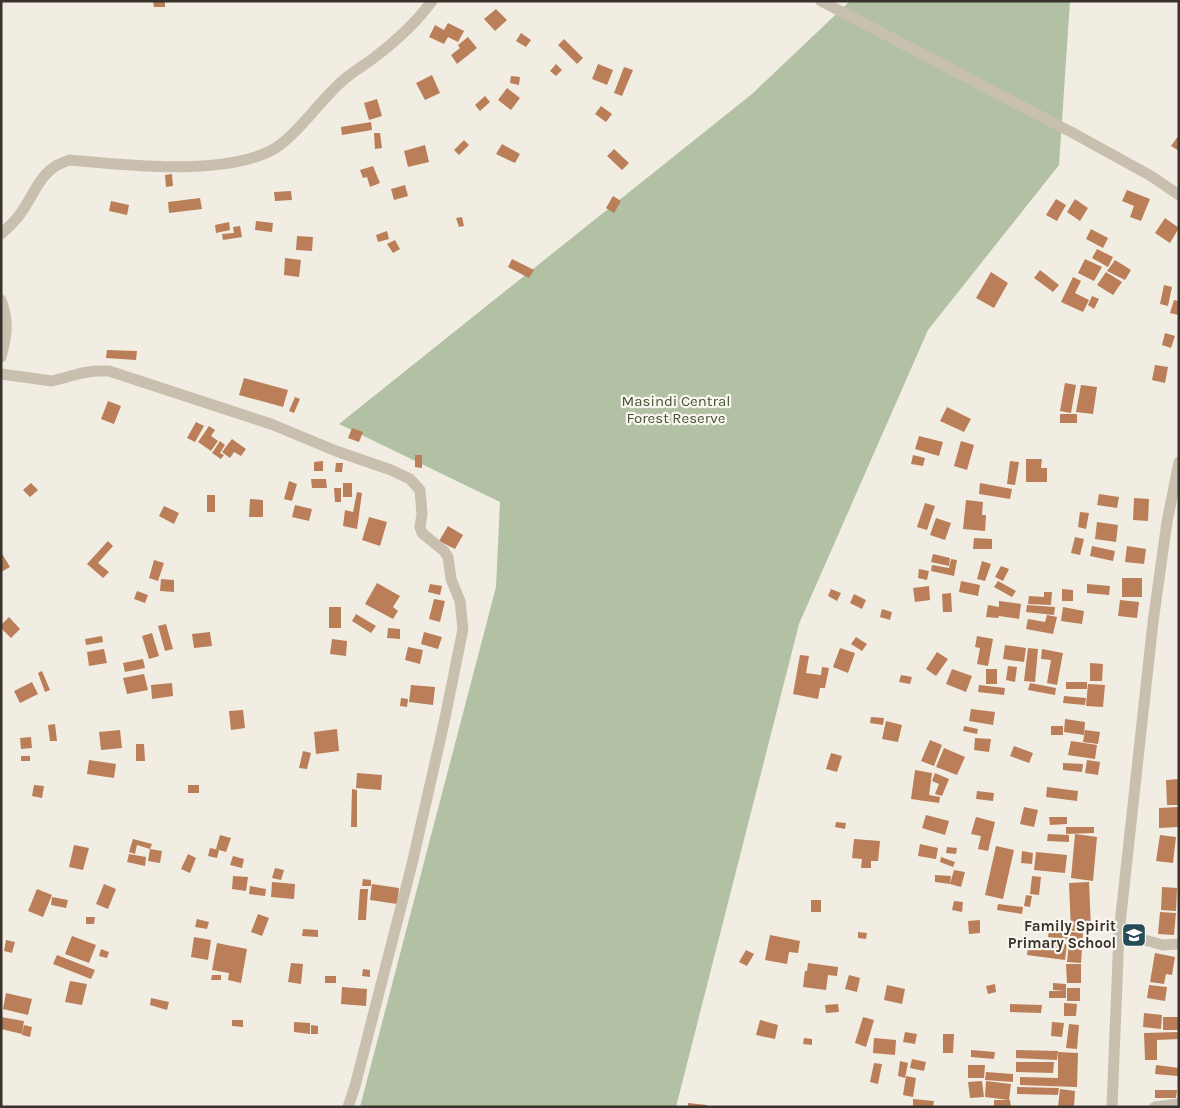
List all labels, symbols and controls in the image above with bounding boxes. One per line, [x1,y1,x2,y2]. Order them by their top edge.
park label: Masindi Central Forest Reserve [622,392,730,427]
place label: Family Spirit Primary School [1008,917,1116,952]
school or university icon: Family Spirit Primary School [1121,922,1147,948]

